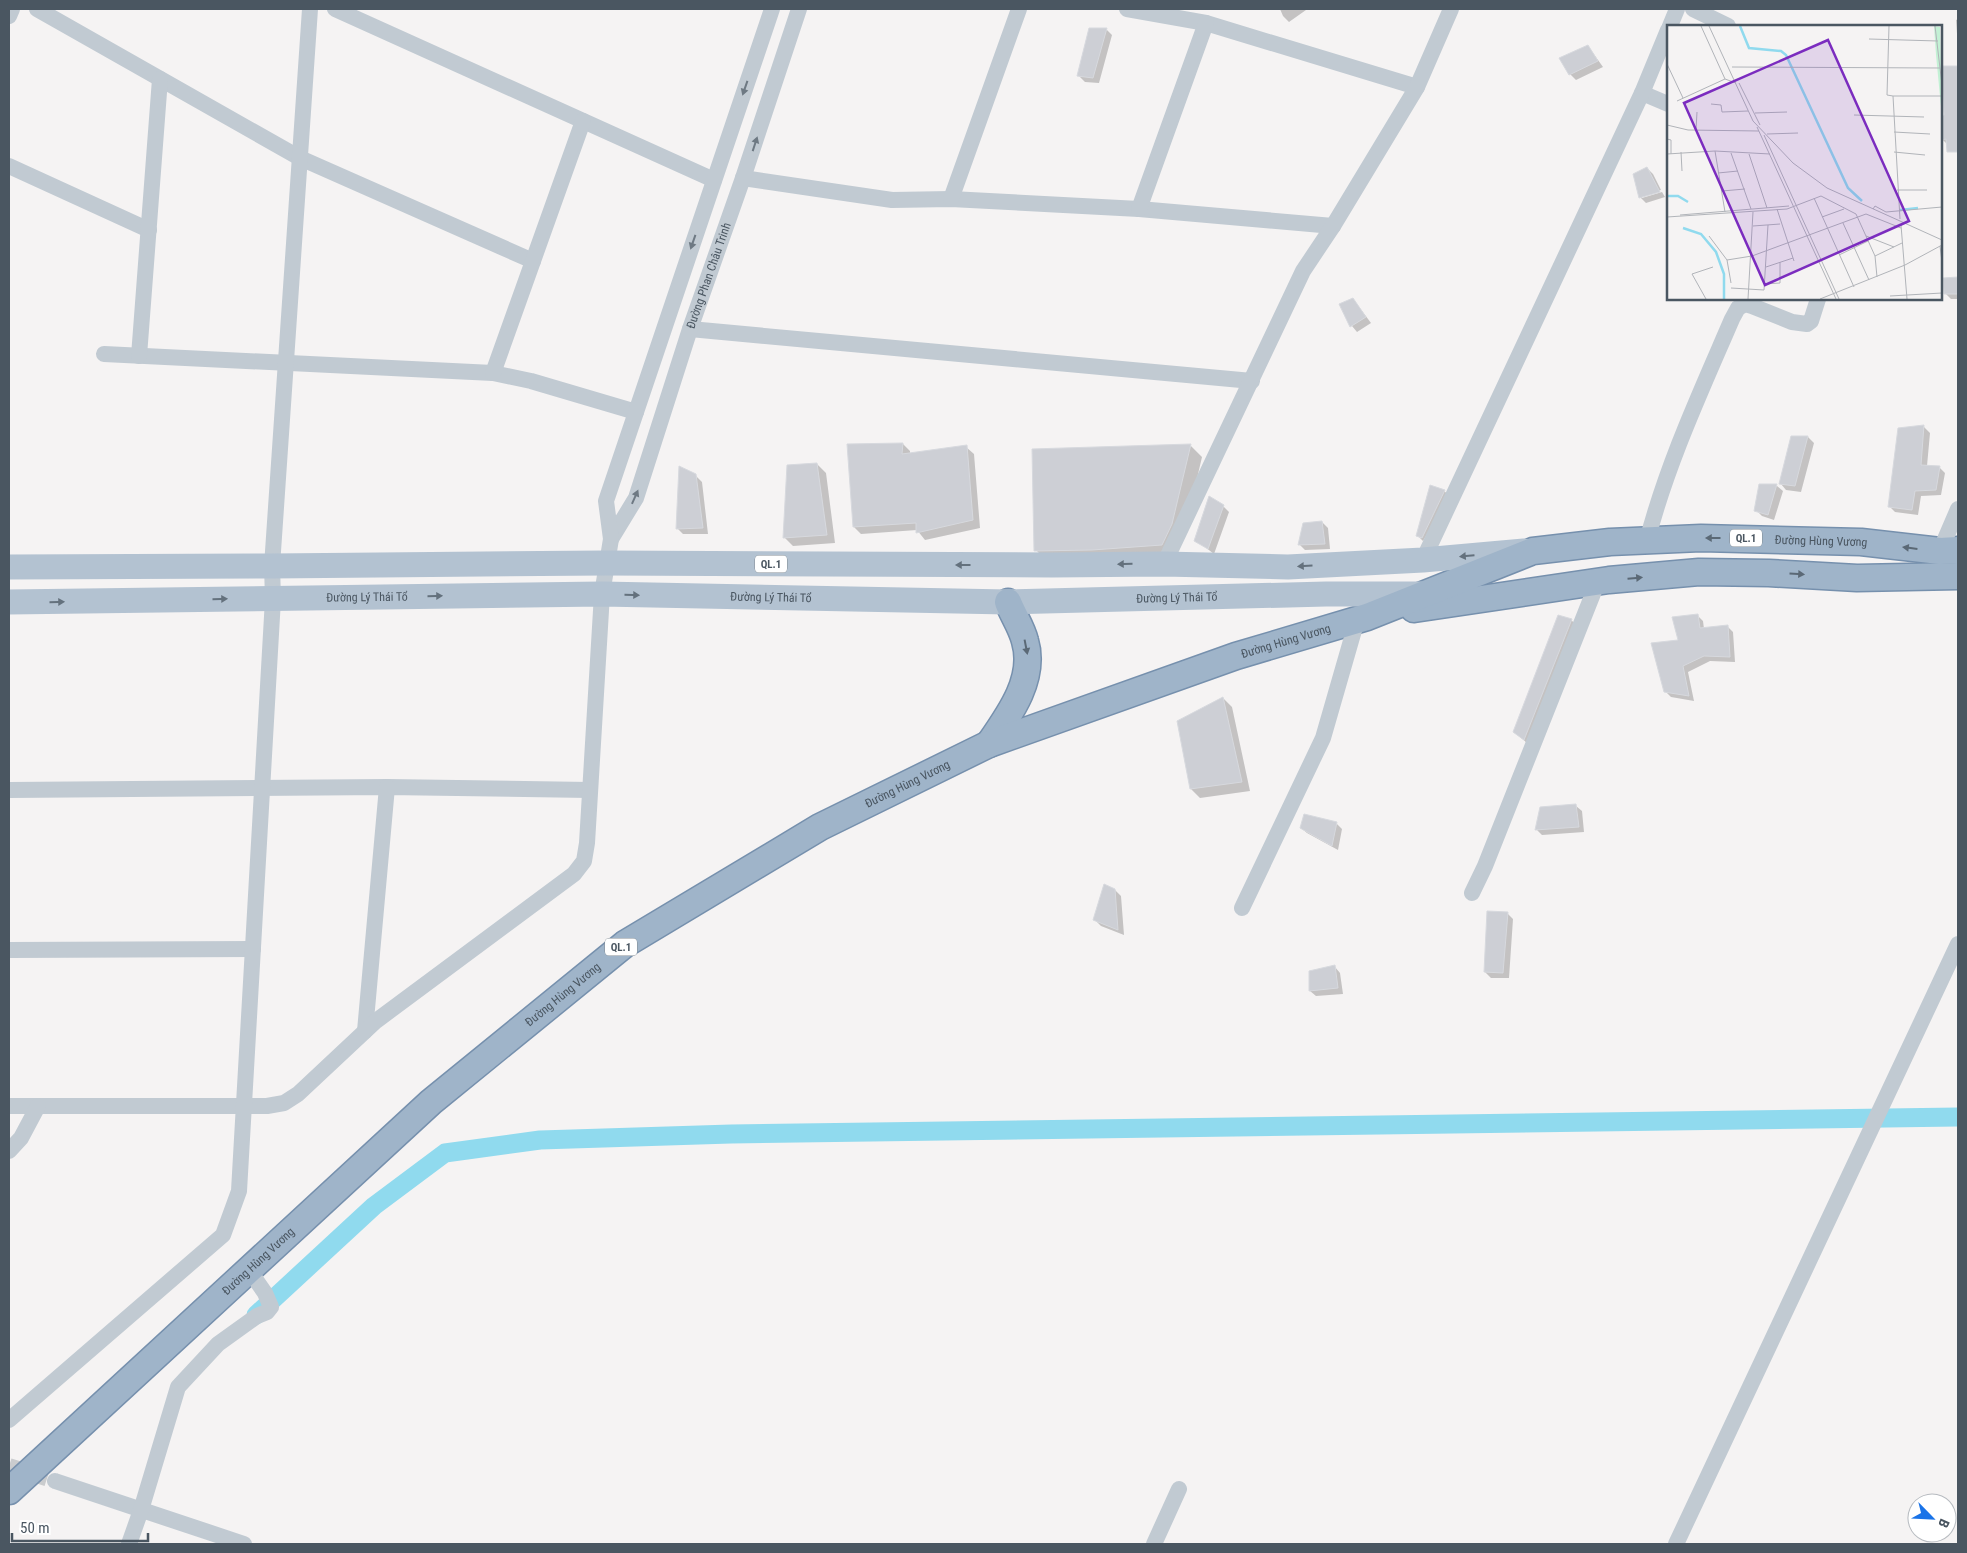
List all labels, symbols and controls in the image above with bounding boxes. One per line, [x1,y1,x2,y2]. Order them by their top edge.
inset map [1667,25,1942,300]
one-way arrow [741,81,749,96]
one-way arrow [751,136,759,151]
street label: Đường Phan Châu Trinh [684,221,734,331]
one-way arrow [689,235,697,250]
one-way arrow [632,490,640,504]
road number: QL.1 [1730,530,1762,546]
street label: Đường Hùng Vương [1774,533,1868,550]
one-way arrow [1704,534,1720,542]
one-way arrow [1901,544,1917,552]
one-way arrow [1459,552,1475,560]
road number: QL.1 [755,556,787,572]
one-way arrow [955,561,971,569]
one-way arrow [1117,561,1133,569]
one-way arrow [1297,562,1313,570]
one-way arrow [1789,571,1805,579]
one-way arrow [1627,573,1643,581]
street label: Đường Lý Thái Tổ [326,590,408,605]
street label: Đường Lý Thái Tổ [730,590,812,605]
street label: Đường Lý Thái Tổ [1136,590,1218,606]
one-way arrow [625,591,641,599]
one-way arrow [427,592,443,600]
one-way arrow [212,595,228,603]
one-way arrow [50,597,66,605]
street label: Đường Hùng Vương [1239,621,1332,661]
one-way arrow [1022,640,1030,655]
street label: Đường Hùng Vương [863,757,952,811]
road number: QL.1 [605,939,637,956]
street label: Đường Hùng Vương [522,960,603,1029]
street label: Đường Hùng Vương [219,1225,297,1298]
north arrow [1907,1493,1957,1543]
scale bar [12,1510,149,1542]
text: B [1935,1516,1953,1530]
text: 50 m [20,1519,50,1537]

